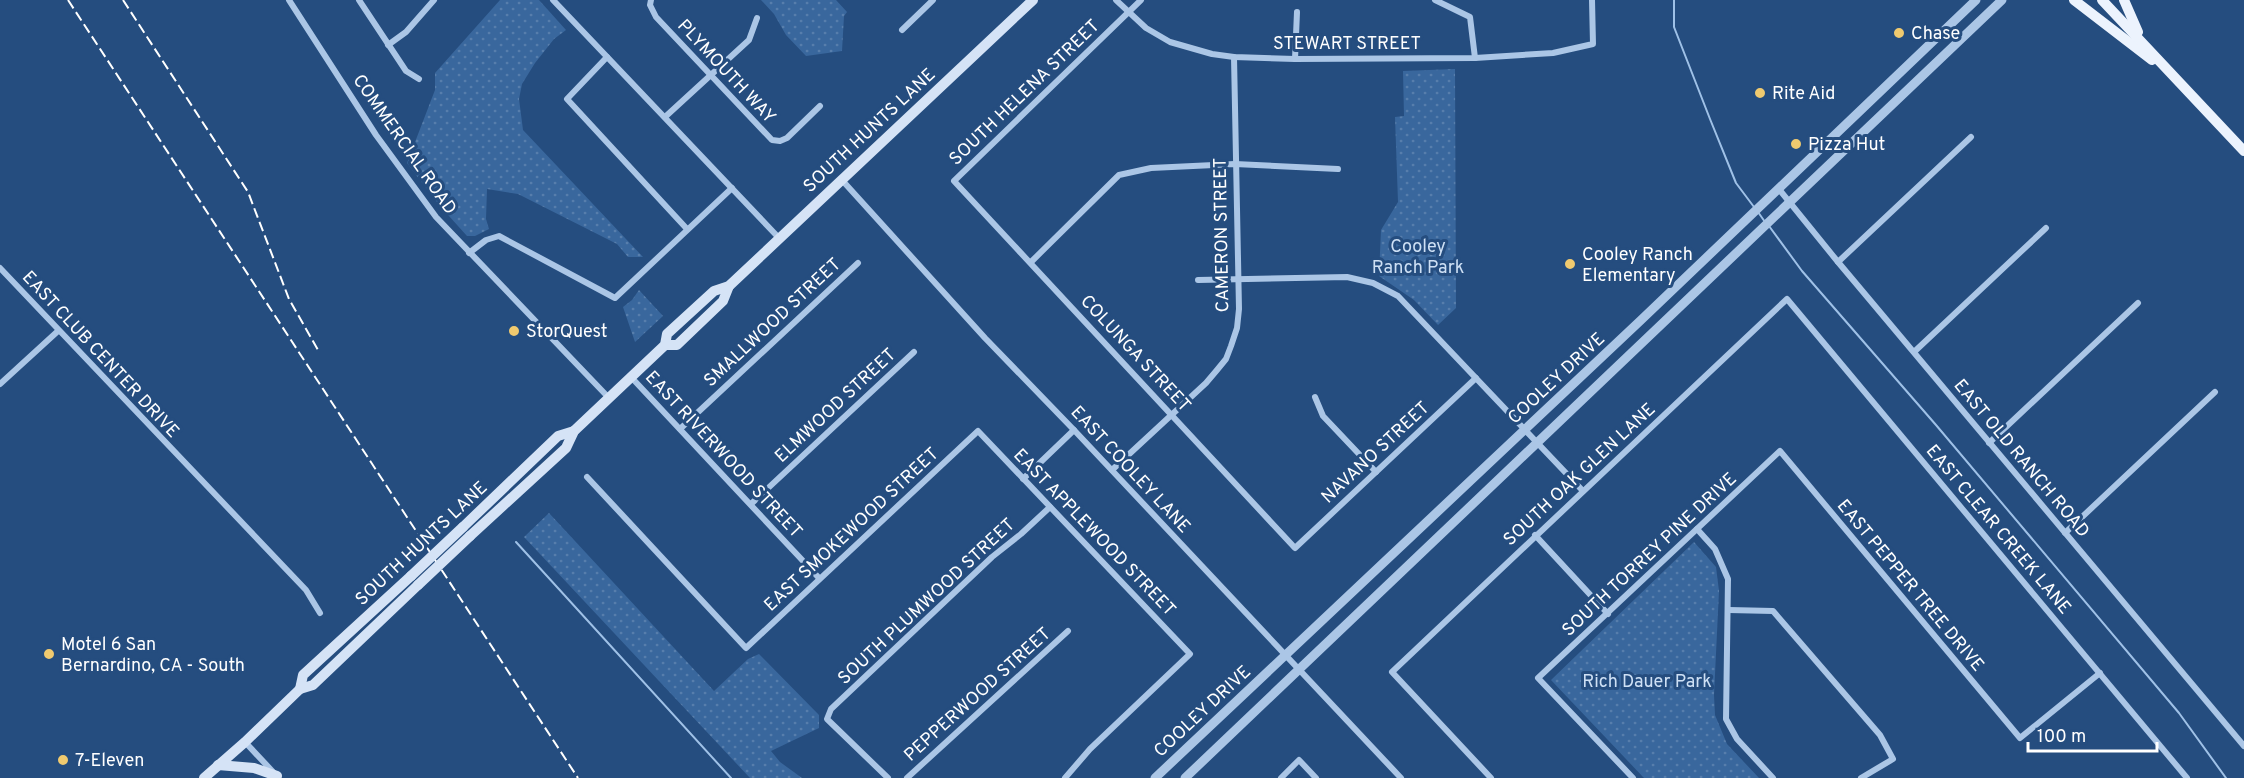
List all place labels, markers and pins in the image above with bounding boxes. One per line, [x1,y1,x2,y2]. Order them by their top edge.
place label: Chase [1911,23,1960,46]
marker: Chase [1892,26,1906,40]
place label: Rite Aid [1772,83,1835,106]
marker: Rite Aid [1753,86,1767,100]
place label: Pizza Hut [1808,134,1885,157]
marker: Pizza Hut [1789,137,1803,151]
place label: Cooley Ranch Elementary [1582,244,1693,288]
marker: Cooley Ranch Elementary [1563,257,1577,271]
place label: StorQuest [526,321,608,344]
marker: StorQuest [507,324,521,338]
place label: Motel 6 San Bernardino, CA - South [61,634,245,678]
marker: Motel 6 San Bernardino, CA - South [42,647,56,661]
place label: 7-Eleven [75,750,144,773]
marker: 7-Eleven [56,753,70,767]

